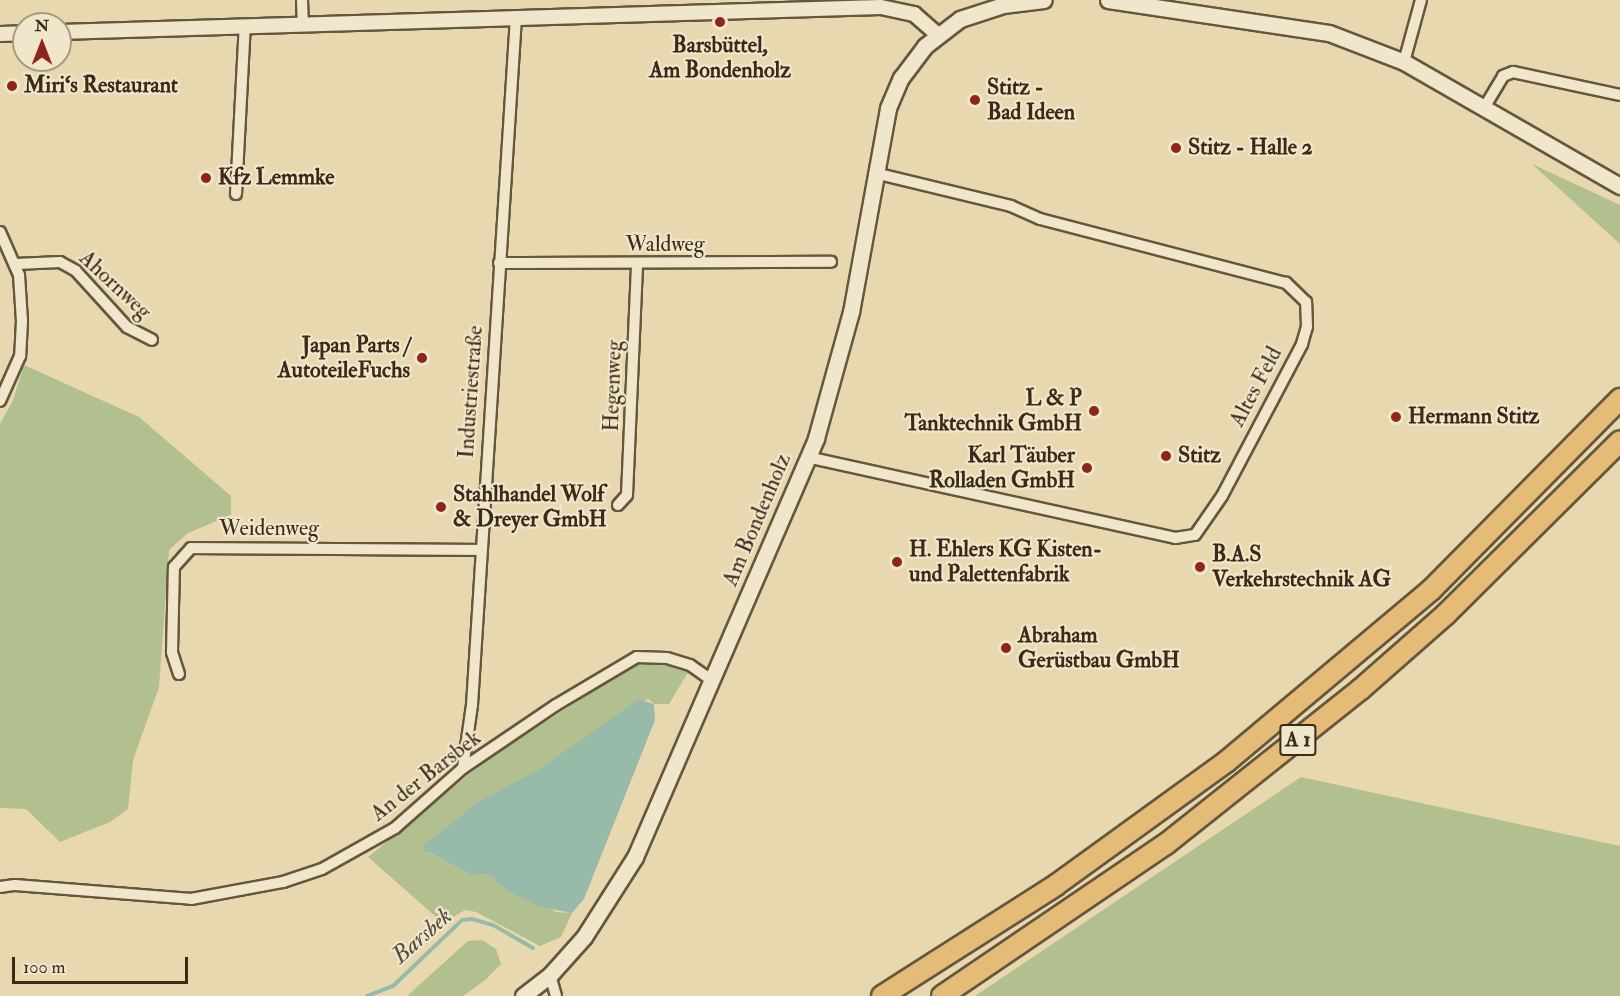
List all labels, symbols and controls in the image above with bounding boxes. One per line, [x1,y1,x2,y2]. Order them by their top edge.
north arrow [12,12,72,72]
marker: Barsbüttel, Am Bondenholz [713,15,727,29]
text: N [35,16,49,36]
place label: Barsbüttel, Am Bondenholz [649,32,791,84]
place label: Miri‘s Restaurant [24,73,178,99]
place label: Stitz - Bad Ideen [987,74,1075,125]
marker: Miri‘s Restaurant [5,79,19,93]
marker: Stitz - Bad Ideen [968,93,982,107]
place label: Stitz - Halle 2 [1188,135,1313,161]
marker: Stitz - Halle 2 [1169,141,1183,155]
place label: Kfz Lemmke [218,165,334,191]
marker: Kfz Lemmke [199,171,213,185]
street label: Waldweg [625,232,705,258]
street label: Ahornweg [74,245,156,325]
street label: Industriestraße [453,325,489,459]
place label: Japan Parts / AutoteileFuchs [278,332,410,384]
street label: Hegenweg [598,340,628,432]
street label: Altes Feld [1224,342,1288,432]
marker: Japan Parts / AutoteileFuchs [415,351,429,365]
place label: L & P Tanktechnik GmbH [904,385,1082,436]
marker: L & P Tanktechnik GmbH [1087,404,1101,418]
place label: Hermann Stitz [1408,404,1539,430]
marker: Hermann Stitz [1389,410,1403,424]
place label: Karl Täuber Rolladen GmbH [929,442,1075,494]
place label: Stitz [1178,443,1221,469]
marker: Stitz [1159,449,1173,463]
street label: Am Bondenholz [717,450,797,590]
marker: Karl Täuber Rolladen GmbH [1080,461,1094,475]
place label: Stahlhandel Wolf & Dreyer GmbH [453,481,607,532]
marker: Stahlhandel Wolf & Dreyer GmbH [434,500,448,514]
street label: Weidenweg [219,516,319,542]
place label: H. Ehlers KG Kisten- und Palettenfabrik [909,536,1102,588]
place label: B.A.S Verkehrstechnik AG [1212,541,1391,592]
marker: H. Ehlers KG Kisten- und Palettenfabrik [890,555,904,569]
marker: B.A.S Verkehrstechnik AG [1193,560,1207,574]
place label: Abraham Gerüstbau GmbH [1018,622,1180,674]
marker: Abraham Gerüstbau GmbH [999,641,1013,655]
road number: A 1 [1278,722,1318,758]
street label: An der Barsbek [366,725,486,827]
water label: Barsbek [386,902,458,970]
scale bar [15,945,190,983]
text: 100 m [23,956,66,979]

